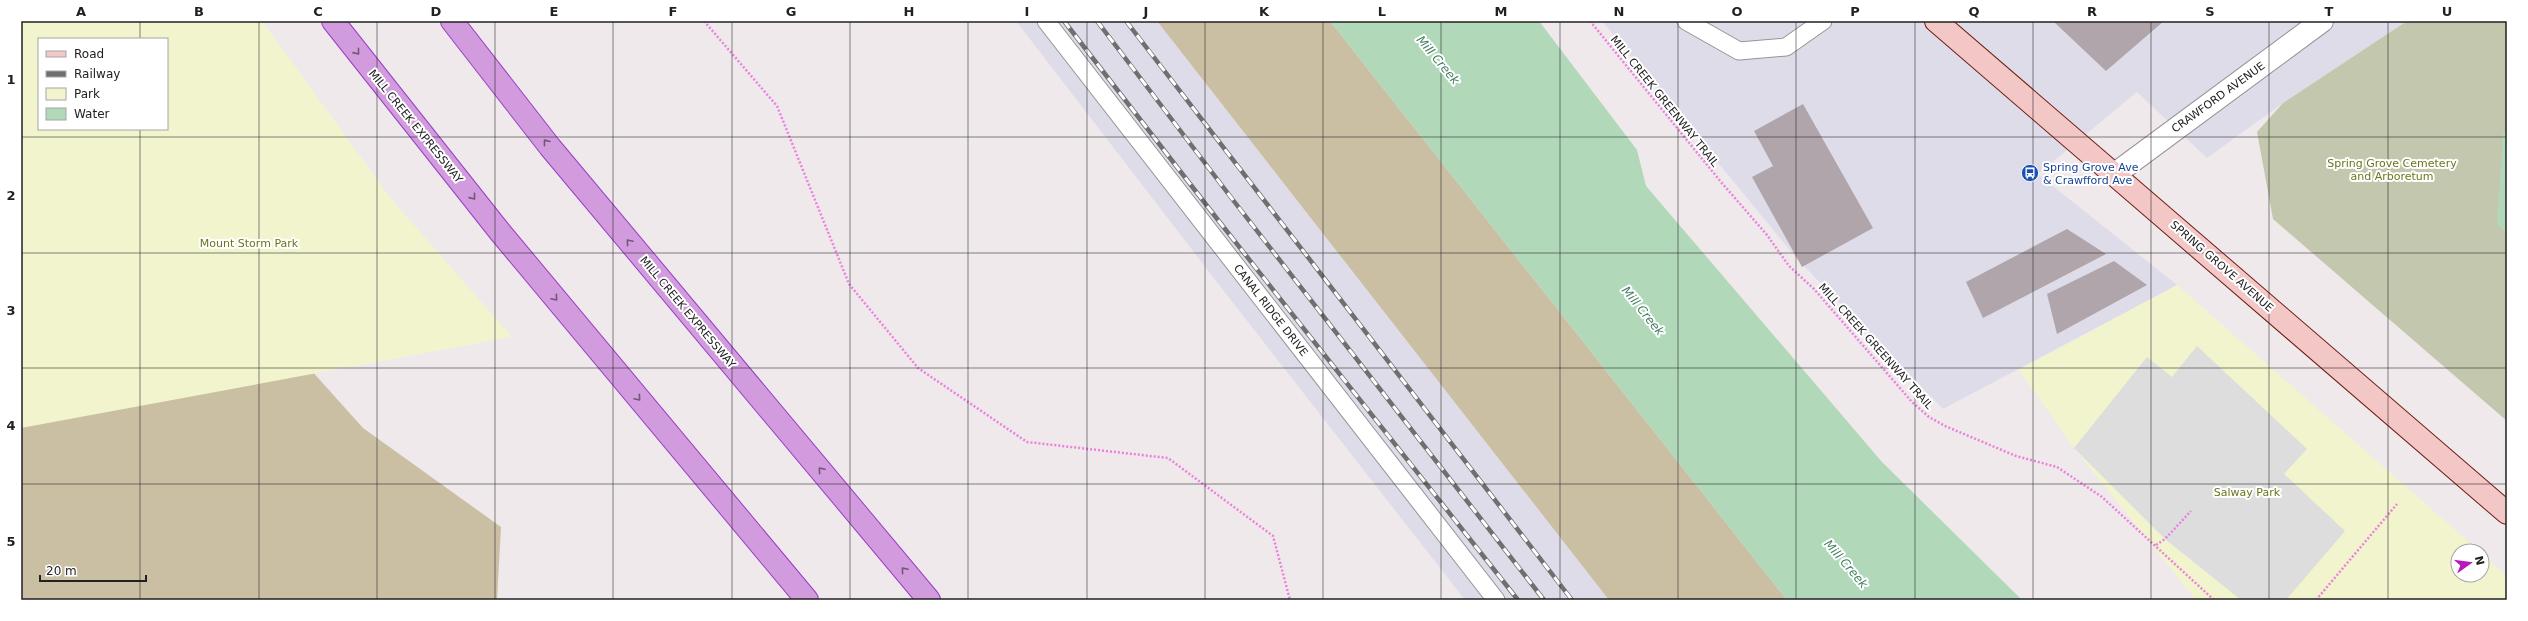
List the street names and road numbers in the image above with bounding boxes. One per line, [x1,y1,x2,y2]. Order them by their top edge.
street label: MILL CREEK GREENWAY TRAIL [1608,33,1722,170]
street label: CRAWFORD AVENUE [2169,59,2267,136]
street label: MILL CREEK EXPRESSWAY [366,67,465,186]
street label: SPRING GROVE AVENUE [2168,218,2276,315]
street label: MILL CREEK EXPRESSWAY [637,254,738,371]
street label: CANAL RIDGE DRIVE [1231,262,1310,359]
street label: MILL CREEK GREENWAY TRAIL [1816,281,1936,413]

